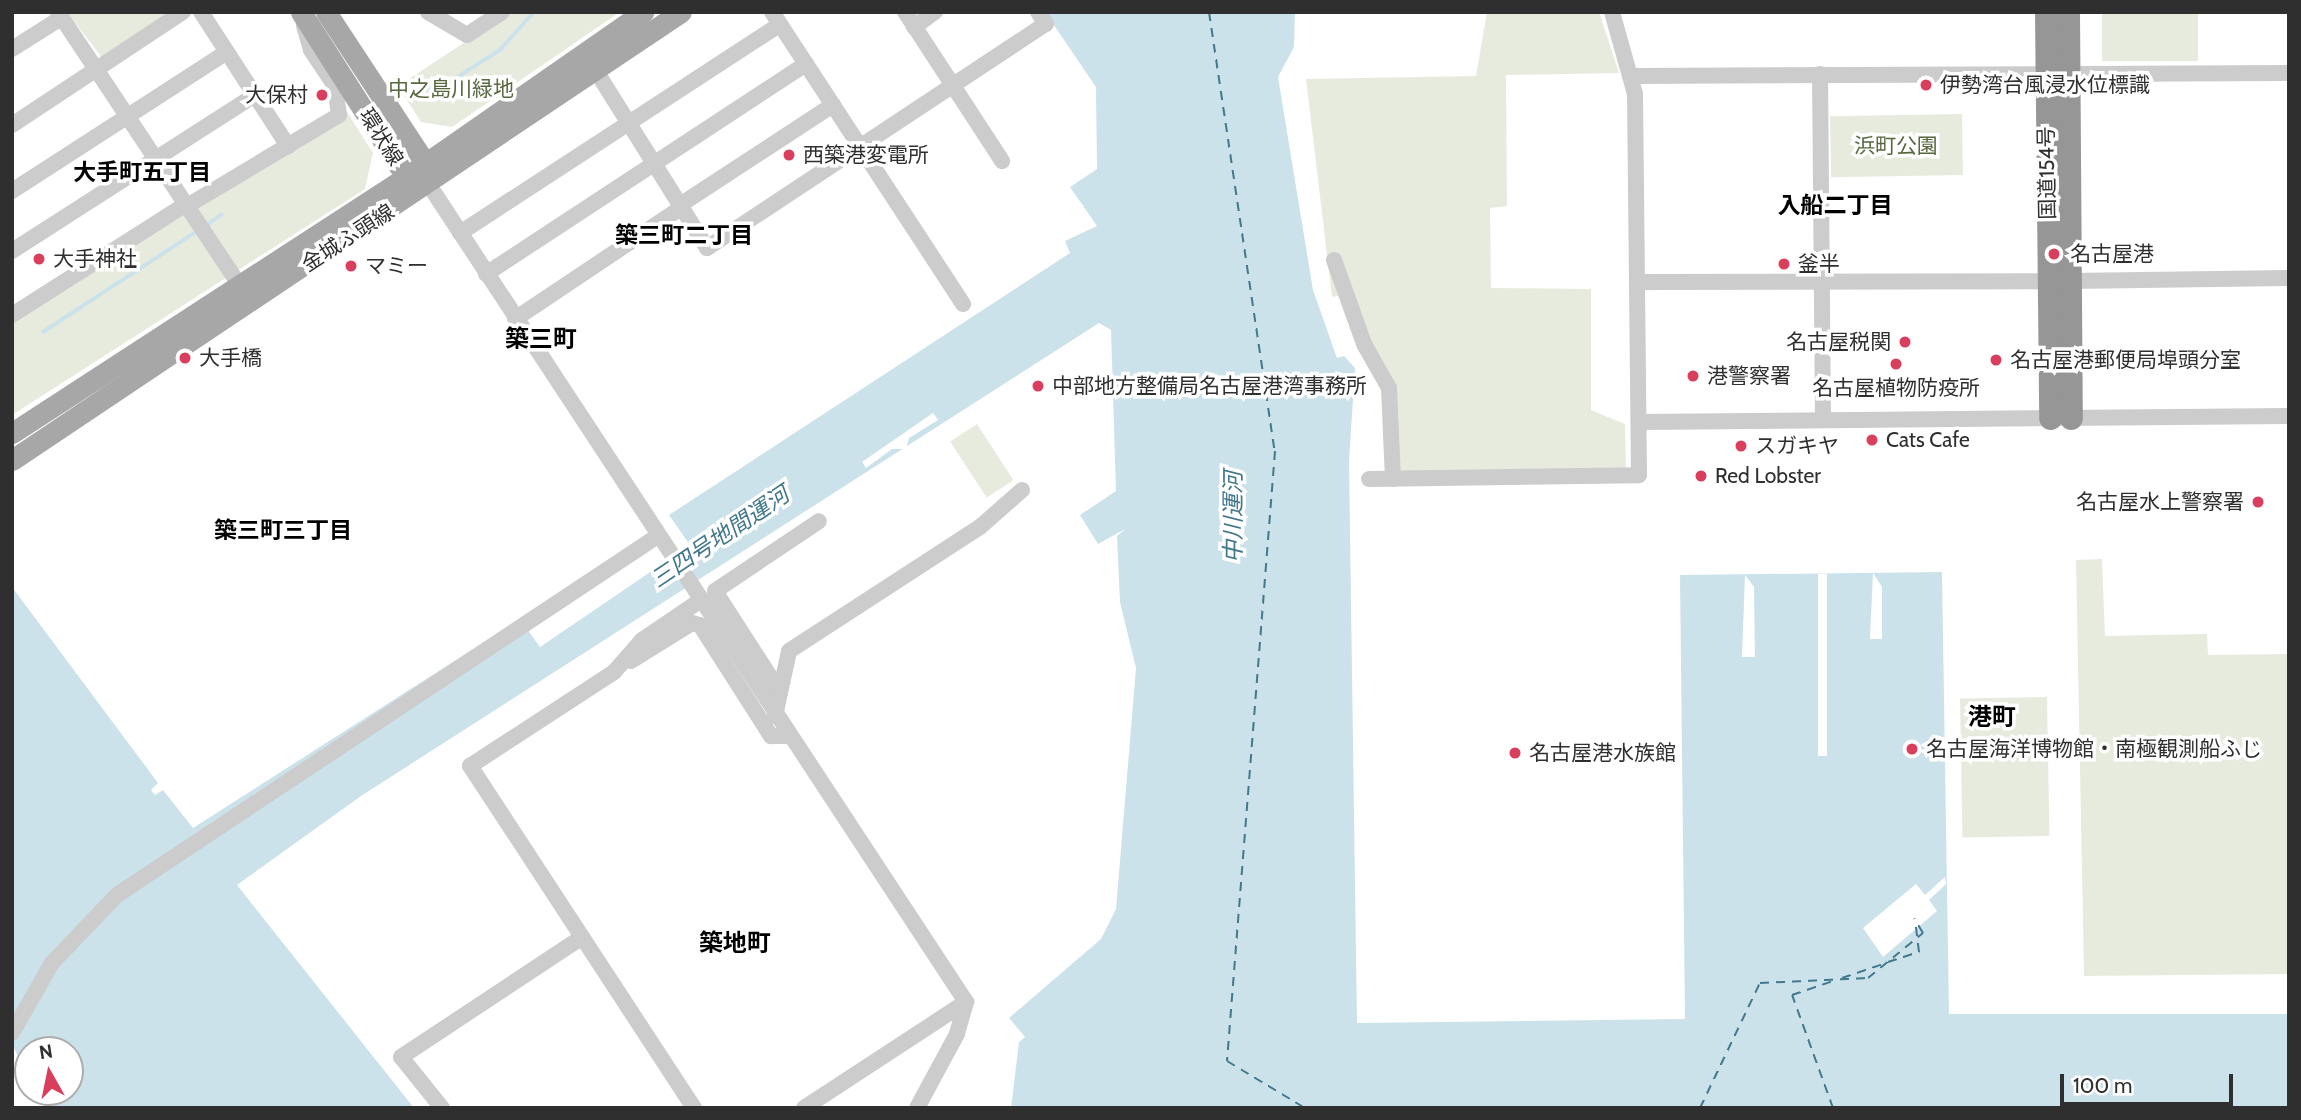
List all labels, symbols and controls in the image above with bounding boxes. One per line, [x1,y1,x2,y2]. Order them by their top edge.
place label: 伊勢湾台風浸水位標識 [1940,72,2150,98]
park label: 中之島川緑地 [388,76,514,102]
marker: 伊勢湾台風浸水位標識 [1918,77,1934,93]
place label: 大保村 [245,82,308,108]
marker: 大保村 [314,87,330,103]
street label: 環状線 [354,104,408,170]
street label: 国道154号 [2034,126,2060,220]
park label: 浜町公園 [1854,133,1938,159]
place label: 西築港変電所 [803,142,929,168]
marker: 西築港変電所 [781,147,797,163]
district label: 大手町五丁目 [73,158,211,186]
district label: 入船二丁目 [1778,191,1892,219]
street label: 金城ふ頭線 [297,199,399,277]
district label: 築三町二丁目 [615,221,753,249]
place label: 名古屋港 [2070,241,2154,267]
marker: 名古屋港 [2044,244,2064,264]
place label: 大手神社 [53,246,137,272]
marker: 大手神社 [31,251,47,267]
place label: 釜半 [1798,251,1840,277]
place label: マミー [365,253,428,279]
marker: 釜半 [1776,256,1792,272]
marker: マミー [343,258,359,274]
district label: 築三町 [505,325,577,353]
place label: 名古屋税関 [1786,329,1891,355]
marker: 名古屋税関 [1897,334,1913,350]
place label: 大手橋 [199,345,262,371]
place label: 名古屋港郵便局埠頭分室 [2010,347,2241,373]
marker: 大手橋 [177,350,193,366]
marker: 名古屋港郵便局埠頭分室 [1988,352,2004,368]
marker: 名古屋植物防疫所 [1888,356,1904,372]
place label: 港警察署 [1707,363,1791,389]
marker: 港警察署 [1685,368,1701,384]
place label: 中部地方整備局名古屋港湾事務所 [1052,373,1367,399]
place label: 名古屋植物防疫所 [1812,375,1980,401]
marker: 中部地方整備局名古屋港湾事務所 [1030,378,1046,394]
place label: Cats Cafe [1886,427,1970,453]
marker: Cats Cafe [1864,432,1880,448]
place label: スガキヤ [1755,433,1839,459]
marker: スガキヤ [1733,438,1749,454]
place label: Red Lobster [1715,463,1821,489]
marker: Red Lobster [1693,468,1709,484]
water label: 中川運河 [1219,471,1247,563]
water label: 三四号地間運河 [646,481,794,593]
place label: 名古屋水上警察署 [2076,489,2244,515]
marker: 名古屋水上警察署 [2250,494,2266,510]
district label: 築三町三丁目 [214,516,352,544]
district label: 港町 [1968,703,2016,731]
place label: 名古屋海洋博物館・南極観測船ふじ [1926,736,2262,762]
place label: 名古屋港水族館 [1529,740,1676,766]
marker: 名古屋海洋博物館・南極観測船ふじ [1904,741,1920,757]
marker: 名古屋港水族館 [1507,745,1523,761]
district label: 築地町 [699,929,771,957]
north arrow [14,1036,84,1106]
text: N [38,1039,54,1064]
scale bar [2063,1060,2236,1104]
text: 100 m [2073,1073,2132,1098]

